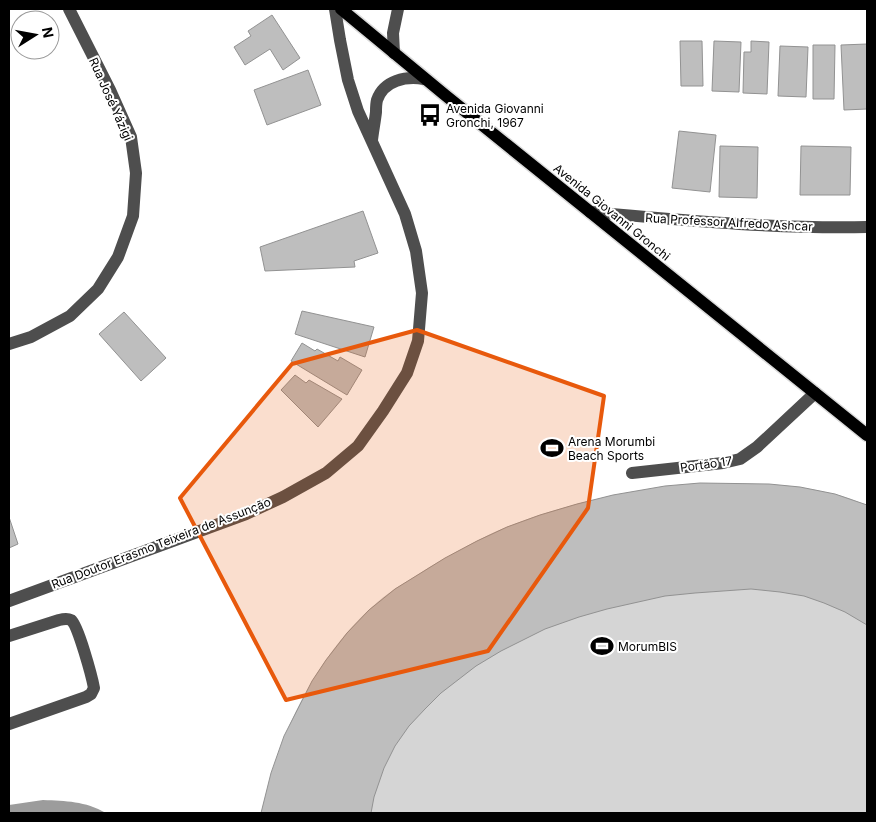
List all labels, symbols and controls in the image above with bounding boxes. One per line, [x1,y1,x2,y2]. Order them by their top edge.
north arrow [10,10,60,60]
text: N [39,26,58,39]
street label: Rua José Yázigi [86,55,136,143]
place label: Avenida Giovanni Gronchi, 1967 [446,101,544,130]
bus stop icon: Avenida Giovanni Gronchi, 1967 [417,102,443,128]
street label: Avenida Giovanni Gronchi [551,160,673,264]
street label: Rua Professor Alfredo Ashcar [645,210,814,234]
place label: Arena Morumbi Beach Sports [568,434,655,463]
sports icon: Arena Morumbi Beach Sports [539,435,565,461]
street label: Portão 17 [679,453,733,475]
street label: Rua Doutor Erasmo Teixeira de Assunção [49,494,273,592]
sports icon: MorumBIS [589,633,615,659]
place label: MorumBIS [618,639,677,654]

